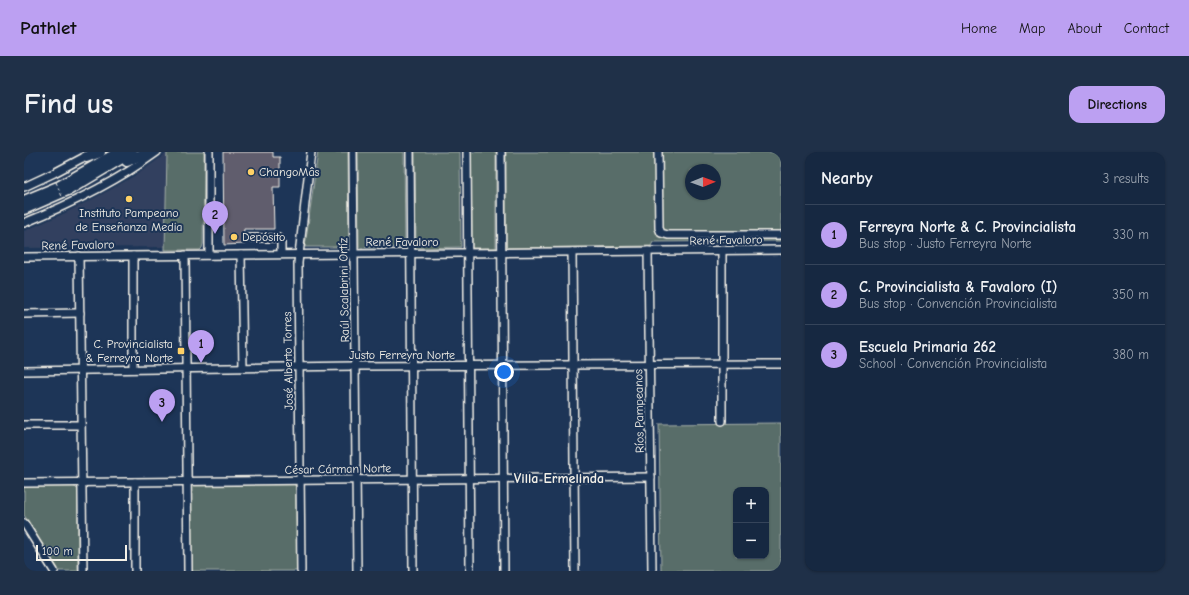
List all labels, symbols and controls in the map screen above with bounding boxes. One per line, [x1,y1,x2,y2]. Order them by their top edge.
text: Pathlet [20,17,76,39]
text: Home [961,20,997,37]
text: Map [1019,20,1045,37]
text: About [1067,20,1102,37]
text: Contact [1124,20,1169,37]
button: Directions [1069,86,1165,123]
text: Find us [24,88,113,120]
north arrow [685,164,721,200]
place label: ChangoMâs [259,165,320,179]
marker: ChangoMâs [246,167,256,177]
text: Nearby [821,169,872,188]
text: 3 results [1103,171,1149,186]
marker: Instituto Pampeano de Enseñanza Media [124,194,134,204]
pin: 2 [202,201,228,234]
place label: Instituto Pampeano de Enseñanza Media [75,206,183,234]
text: Ferreyra Norte & C. Provincialista [859,218,1076,236]
text: 1 [831,227,837,242]
text: 330 m [1113,227,1149,242]
place label: Depósito [242,230,285,244]
marker: Depósito [229,232,239,242]
street label: René Favaloro [689,232,763,248]
street label: René Favaloro [366,235,438,249]
text: Bus stop · Justo Ferreyra Norte [859,236,1032,251]
street label: René Favaloro [41,237,115,253]
street label: Raúl Scalabrini Ortíz [336,237,352,342]
text: C. Provincialista & Favaloro (I) [859,278,1057,296]
text: 2 [831,287,837,302]
text: 350 m [1112,287,1149,302]
text: Bus stop · Convención Provincialista [859,296,1057,311]
street label: José Alberto Torres [280,311,296,410]
pin: 1 [188,330,214,363]
place label: C. Provincialista & Ferreyra Norte [85,337,173,365]
text: Escuela Primaria 262 [859,338,996,356]
marker: C. Provincialista & Ferreyra Norte [176,346,186,356]
text: 3 [831,347,837,362]
text: 380 m [1113,347,1149,362]
street label: Justo Ferreyra Norte [349,348,455,362]
text: School · Convención Provincialista [859,356,1047,371]
your location [494,362,514,382]
street label: Ríos Pampeanos [631,369,647,453]
pin: 3 [149,389,175,422]
street label: César Cárman Norte [285,461,391,477]
district label: Villa Ermelinda [514,470,604,487]
map controls [733,487,769,559]
button: + [733,487,769,523]
button: − [733,523,769,559]
scale bar [36,543,127,562]
text: 100 m [42,545,73,558]

